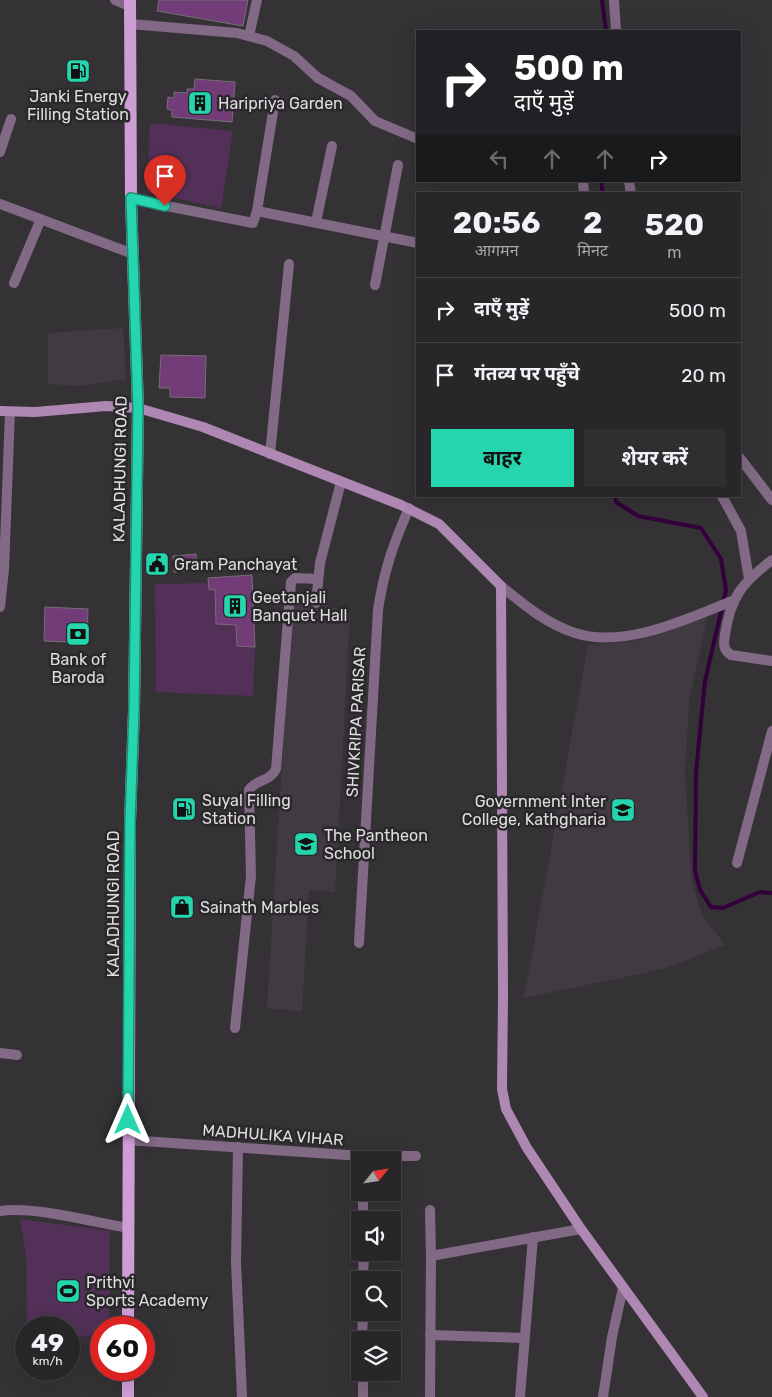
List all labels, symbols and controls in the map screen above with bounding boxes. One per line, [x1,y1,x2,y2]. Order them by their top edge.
text: 500 m [514,47,624,89]
icon: right [431,50,496,115]
fuel station icon: Janki Energy Filling Station [65,58,91,84]
place label: Janki Energy Filling Station [27,87,129,124]
text: दाएँ मुड़ें [514,89,574,116]
building icon: Haripriya Garden [187,90,213,116]
place label: Haripriya Garden [218,94,343,113]
icon: left [485,145,513,173]
icon: ahead [538,145,566,173]
icon: ahead [591,145,619,173]
icon: right [644,145,672,173]
pin [144,155,186,206]
icon: arrive [151,162,179,190]
text: 20:56 [453,205,540,241]
text: 2 [583,205,602,241]
text: 520 [645,207,704,243]
text: आगमन [475,241,519,260]
text: मिनट [577,241,608,260]
text: m [667,243,682,262]
icon: right [431,296,459,324]
text: दाएँ मुड़ें [474,297,529,320]
text: 500 m [669,299,726,322]
icon: arrive [431,361,459,389]
text: गंतव्य पर पहुँचे [474,362,580,385]
text: 20 m [681,364,726,387]
street label: KALADHUNGI ROAD [109,395,131,543]
button: बाहर [431,429,574,487]
button: शेयर करें [584,429,726,487]
public building icon: Gram Panchayat [144,551,170,577]
place label: Gram Panchayat [174,555,297,574]
place label: Geetanjali Banquet Hall [252,588,348,625]
building icon: Geetanjali Banquet Hall [222,593,248,619]
bank icon: Bank of Baroda [65,621,91,647]
street label: SHIVKRIPA PARISAR [343,646,369,798]
place label: Bank of Baroda [50,650,107,687]
place label: Suyal Filling Station [202,791,291,828]
place label: Government Inter College, Kathgharia [462,792,606,829]
fuel station icon: Suyal Filling Station [171,796,197,822]
school or university icon: Government Inter College, Kathgharia [610,797,636,823]
place label: The Pantheon School [324,826,428,863]
street label: KALADHUNGI ROAD [104,831,123,977]
school or university icon: The Pantheon School [293,831,319,857]
shop icon: Sainath Marbles [169,894,195,920]
place label: Sainath Marbles [200,898,319,917]
position arrow [101,1093,153,1145]
street label: MADHULIKA VIHAR [202,1121,344,1149]
north arrow [351,1151,401,1201]
map controls [351,1151,401,1381]
button: sound [351,1211,401,1261]
button: search [351,1271,401,1321]
place label: Prithvi Sports Academy [86,1273,208,1310]
sports icon: Prithvi Sports Academy [55,1278,81,1304]
speed limit sign: 60 [90,1316,155,1381]
text: 49 [31,1328,64,1357]
button: layers [351,1331,401,1381]
text: km/h [33,1354,62,1368]

